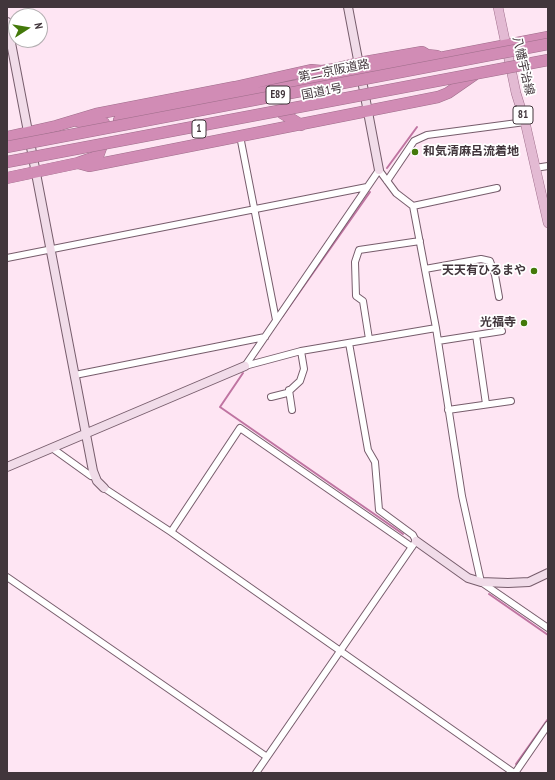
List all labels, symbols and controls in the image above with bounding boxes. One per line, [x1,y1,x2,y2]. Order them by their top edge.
north arrow [8,8,48,48]
text: N [31,21,46,30]
street label: 八幡宇治線 [509,35,537,97]
street label: 第二京阪道路 [297,57,371,85]
street label: 国道1号 [300,81,344,103]
road number: E89 [266,86,290,104]
road number: 81 [513,106,533,124]
road number: 1 [192,120,206,138]
place label: 和気清麻呂流着地 [423,145,519,159]
marker: 和気清麻呂流着地 [410,147,420,157]
place label: 天天有ひるまや [442,264,526,278]
marker: 天天有ひるまや [529,266,539,276]
place label: 光福寺 [480,316,516,330]
marker: 光福寺 [519,318,529,328]

